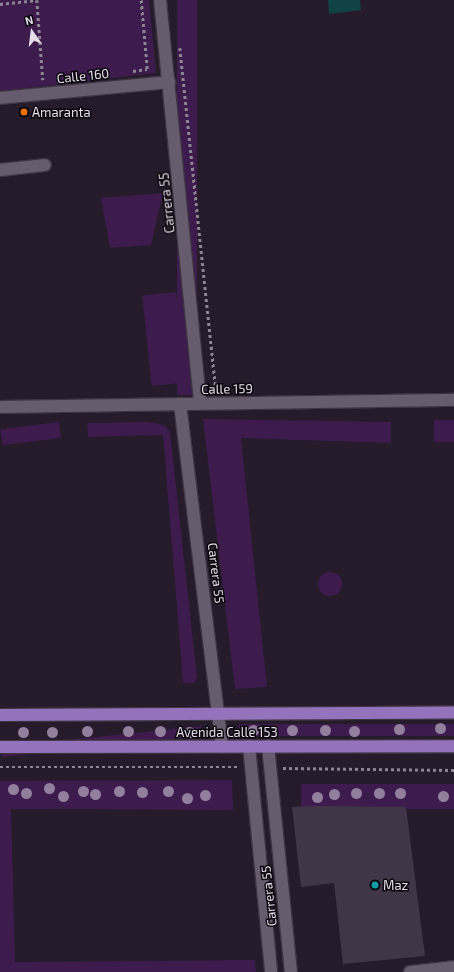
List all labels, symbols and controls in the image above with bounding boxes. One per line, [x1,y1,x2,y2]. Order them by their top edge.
north arrow [12,12,52,52]
text: N [24,13,34,27]
street label: Calle 160 [56,65,110,87]
place label: Amaranta [32,104,91,120]
marker: Amaranta [19,107,29,117]
street label: Carrera 55 [156,172,178,234]
street label: Calle 159 [201,381,253,397]
street label: Carrera 55 [205,542,227,604]
street label: Avenida Calle 153 [176,724,278,740]
street label: Carrera 55 [258,865,280,927]
place label: Maz [383,877,408,893]
marker: Maz [370,880,380,890]

